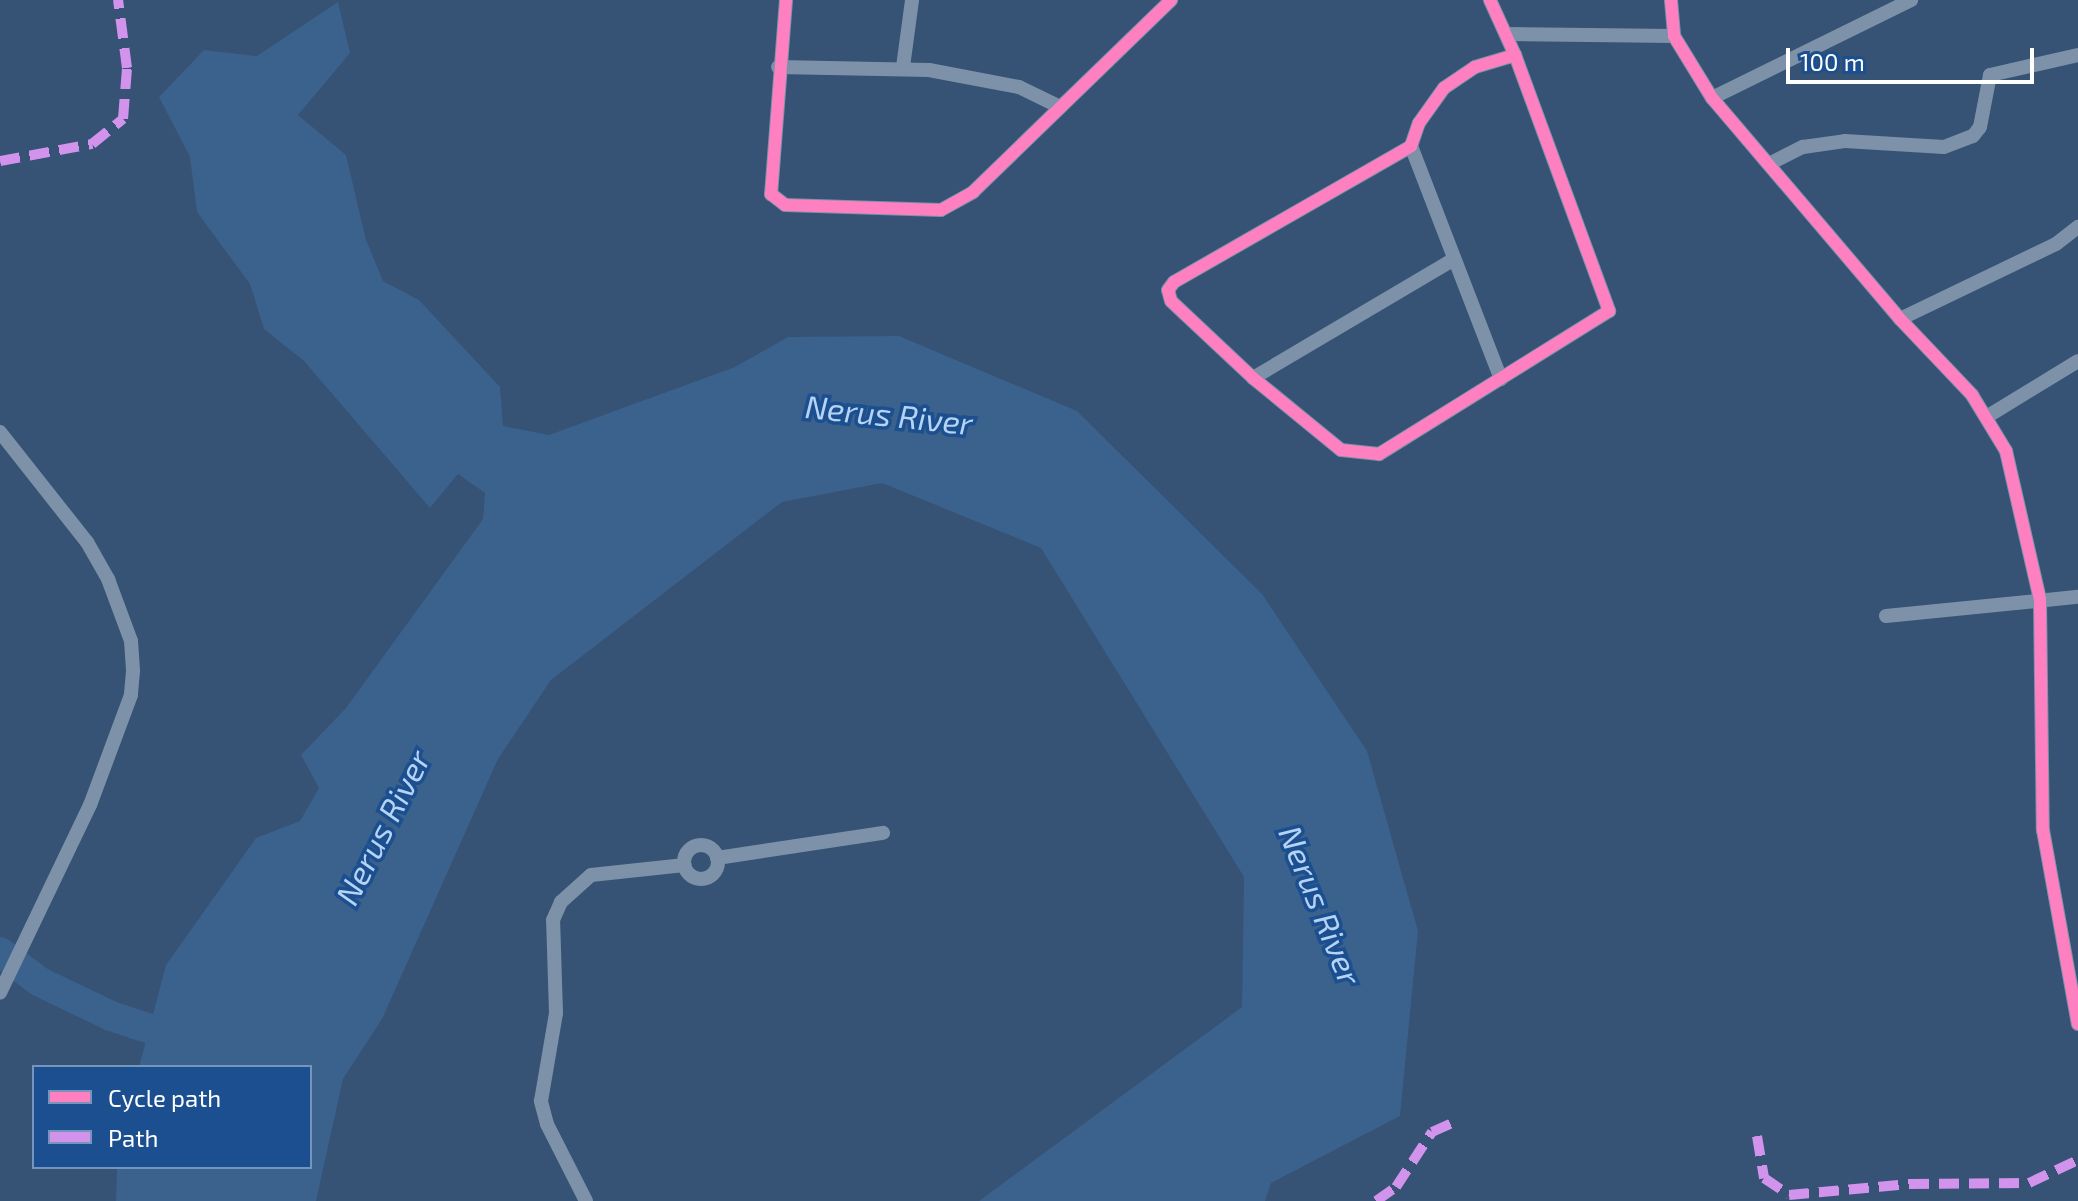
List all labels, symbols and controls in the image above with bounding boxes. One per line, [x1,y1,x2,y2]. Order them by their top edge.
scale bar [1790,32,2038,82]
text: 100 m [1800,47,1865,76]
water label: Nerus River [803,386,975,442]
water label: Nerus River [327,743,437,911]
water label: Nerus River [1272,820,1370,990]
legend [32,1065,312,1169]
text: Cycle path [108,1083,221,1112]
text: Path [108,1123,158,1152]

